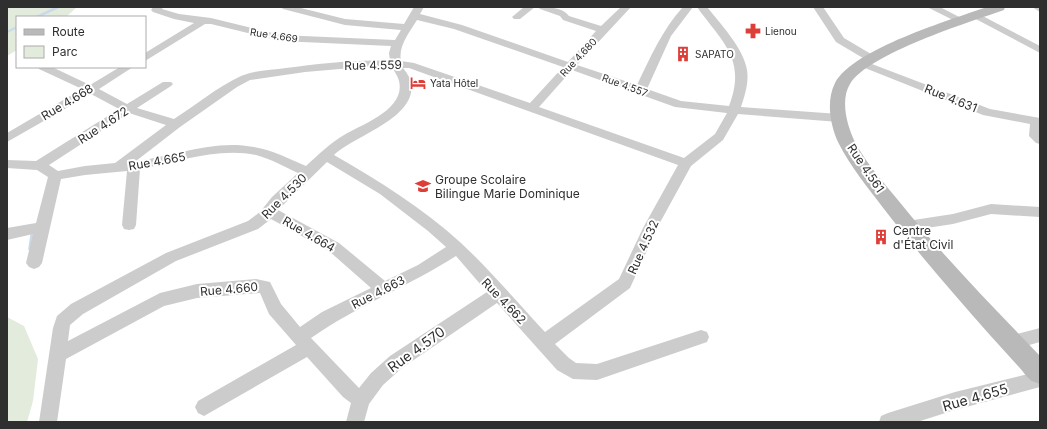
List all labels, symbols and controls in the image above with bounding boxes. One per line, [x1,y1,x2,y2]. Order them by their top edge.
legend [16,16,146,68]
pharmacy icon: Lienou [744,22,762,40]
text: Route [52,24,85,39]
street label: Rue 4.669 [249,25,299,45]
place label: Lienou [765,25,797,37]
street label: Rue 4.680 [557,35,599,79]
text: Parc [52,44,78,59]
building icon: SAPATO [674,45,692,63]
place label: SAPATO [695,48,734,60]
street label: Rue 4.559 [344,57,402,73]
street label: Rue 4.557 [601,71,650,99]
hotel icon: Yata Hôtel [409,74,427,92]
place label: Yata Hôtel [430,77,478,89]
street label: Rue 4.668 [38,81,96,123]
street label: Rue 4.631 [922,81,980,115]
street label: Rue 4.672 [75,103,131,147]
street label: Rue 4.561 [844,141,888,195]
street label: Rue 4.665 [127,149,187,173]
street label: Rue 4.530 [258,170,310,222]
place label: Groupe Scolaire Bilingue Marie Dominique [435,172,580,201]
school or university icon: Groupe Scolaire Bilingue Marie Dominique [414,177,432,195]
street label: Rue 4.664 [280,213,338,255]
street label: Rue 4.532 [624,218,662,276]
place label: Centre d'État Civil [893,223,953,252]
building icon: Centre d'État Civil [872,228,890,246]
street label: Rue 4.663 [349,272,407,312]
street label: Rue 4.662 [478,275,530,327]
street label: Rue 4.660 [199,279,259,299]
street label: Rue 4.570 [384,322,448,376]
street label: Rue 4.655 [940,380,1010,414]

